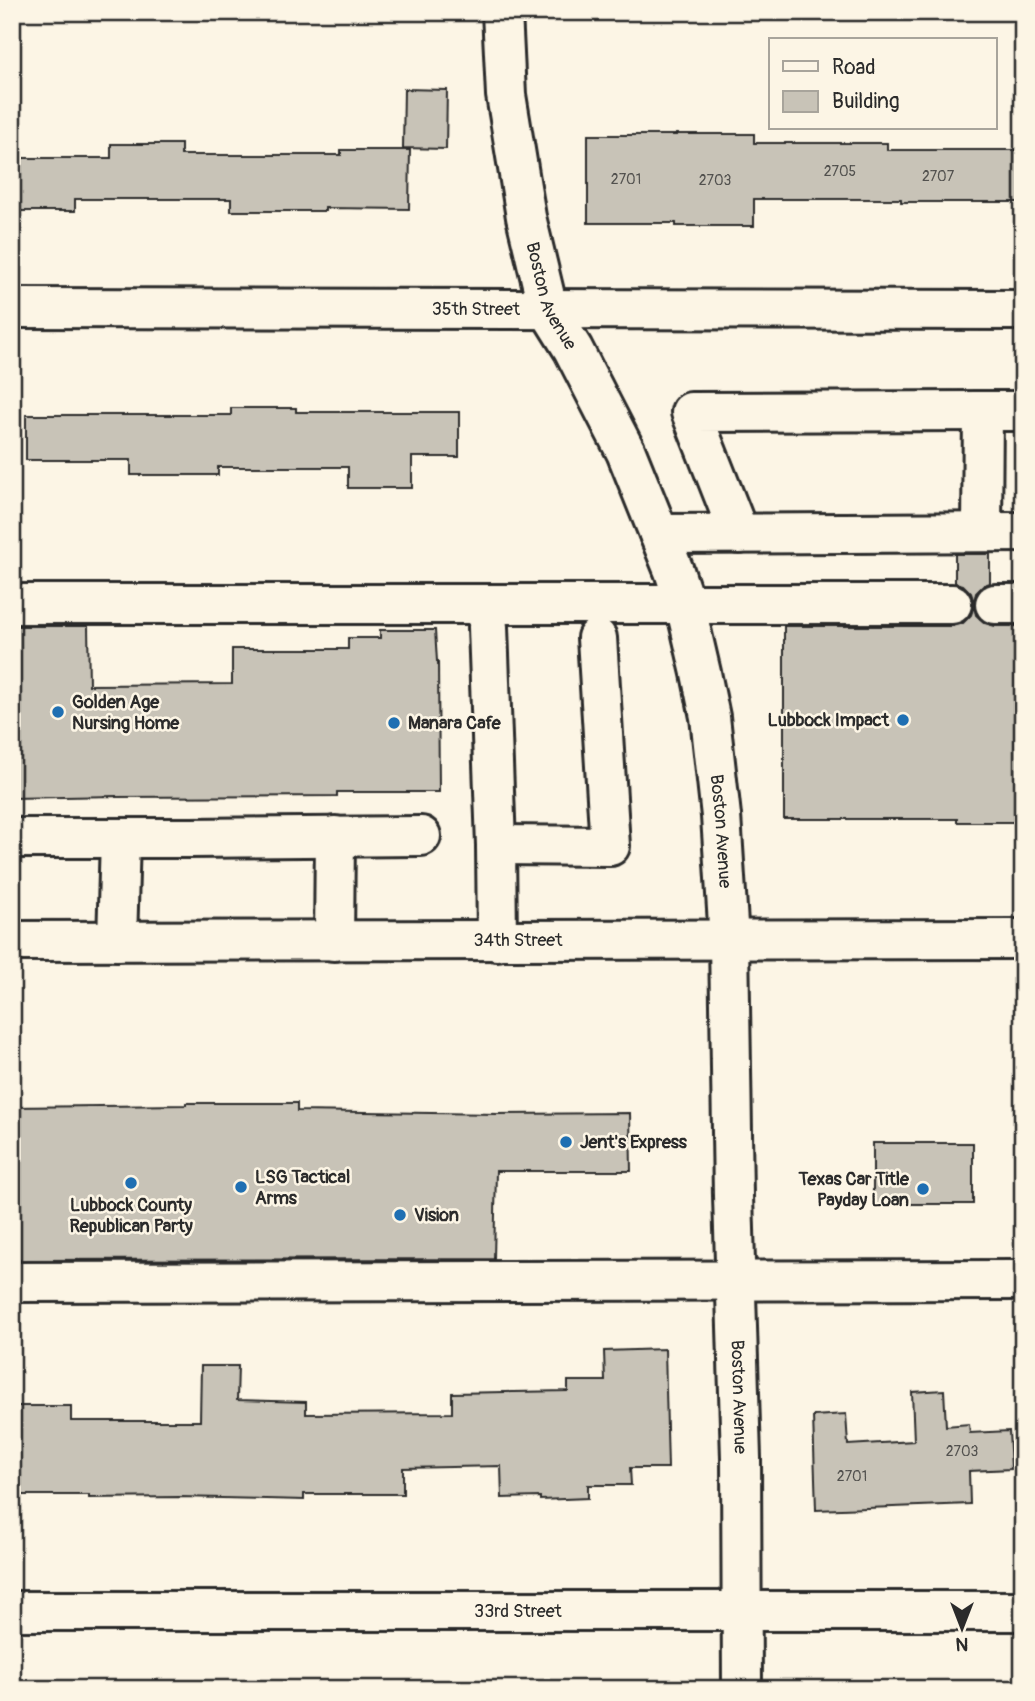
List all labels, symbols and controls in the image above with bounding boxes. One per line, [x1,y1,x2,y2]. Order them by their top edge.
legend [769,38,996,130]
text: Road [832,54,876,81]
text: Building [832,88,899,115]
house number: 2705 [824,163,856,180]
house number: 2707 [922,168,955,185]
house number: 2701 [611,171,641,188]
house number: 2703 [699,172,731,189]
street label: Boston Avenue [520,240,582,354]
street label: 35th Street [432,298,521,321]
place label: Golden Age Nursing Home [72,691,180,735]
marker: Golden Age Nursing Home [50,704,66,720]
place label: Lubbock Impact [768,709,890,732]
place label: Manara Cafe [408,712,502,735]
marker: Lubbock Impact [895,712,911,728]
marker: Manara Cafe [386,715,402,731]
street label: Boston Avenue [704,773,737,889]
street label: 34th Street [473,929,563,952]
place label: Jent's Express [580,1131,688,1154]
marker: Jent's Express [558,1134,574,1150]
place label: LSG Tactical Arms [255,1166,350,1210]
place label: Texas Car Title Payday Loan [797,1168,910,1212]
marker: Lubbock County Republican Party [123,1175,139,1191]
marker: LSG Tactical Arms [233,1179,249,1195]
marker: Texas Car Title Payday Loan [915,1181,931,1197]
place label: Lubbock County Republican Party [69,1194,193,1238]
place label: Vision [414,1204,459,1227]
marker: Vision [392,1207,408,1223]
street label: Boston Avenue [725,1339,752,1454]
house number: 2703 [946,1443,978,1460]
house number: 2701 [837,1468,867,1485]
north arrow [926,1592,996,1662]
street label: 33rd Street [474,1600,563,1623]
text: N [955,1632,968,1656]

